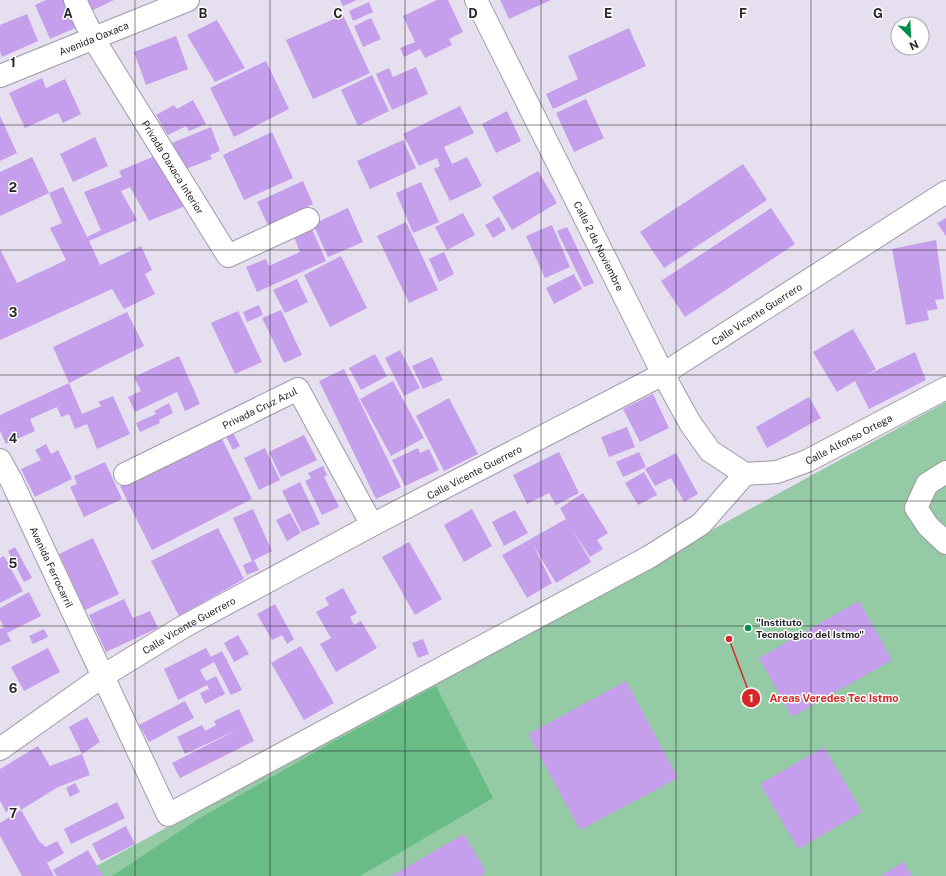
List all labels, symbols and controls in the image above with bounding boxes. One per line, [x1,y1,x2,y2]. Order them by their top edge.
text: A [63,6,73,21]
text: B [199,6,208,21]
text: C [333,6,343,21]
text: D [468,6,478,21]
text: E [604,6,612,21]
text: F [739,6,747,21]
text: G [873,6,883,21]
north arrow [890,16,930,56]
street label: Avenida Oaxaca [57,19,130,58]
text: N [908,38,920,52]
text: 1 [10,55,16,70]
street label: Privada Oaxaca Interior [139,118,207,216]
text: 2 [9,180,17,195]
street label: Calle 2 de Noviembre [572,199,627,293]
street label: Calle Vicente Guerrero [709,280,804,347]
text: 3 [9,305,18,320]
street label: Privada Cruz Azul [220,384,299,431]
street label: Calle Alfonso Ortega [803,411,894,467]
text: 4 [9,431,18,446]
street label: Calle Vicente Guerrero [425,442,524,502]
street label: Avenida Ferrocarril [28,524,76,610]
text: 5 [9,556,18,571]
street label: Calle Vicente Guerrero [140,594,238,657]
place label: "Instituto Tecnologico del Istmo" [756,616,864,640]
marker: "Instituto Tecnologico del Istmo" [743,623,753,633]
text: 6 [9,681,18,696]
callout: Areas Veredes Tec Istmo [741,687,907,710]
text: 1 [748,691,754,705]
text: Areas Veredes Tec Istmo [769,692,899,704]
text: 7 [9,806,17,821]

